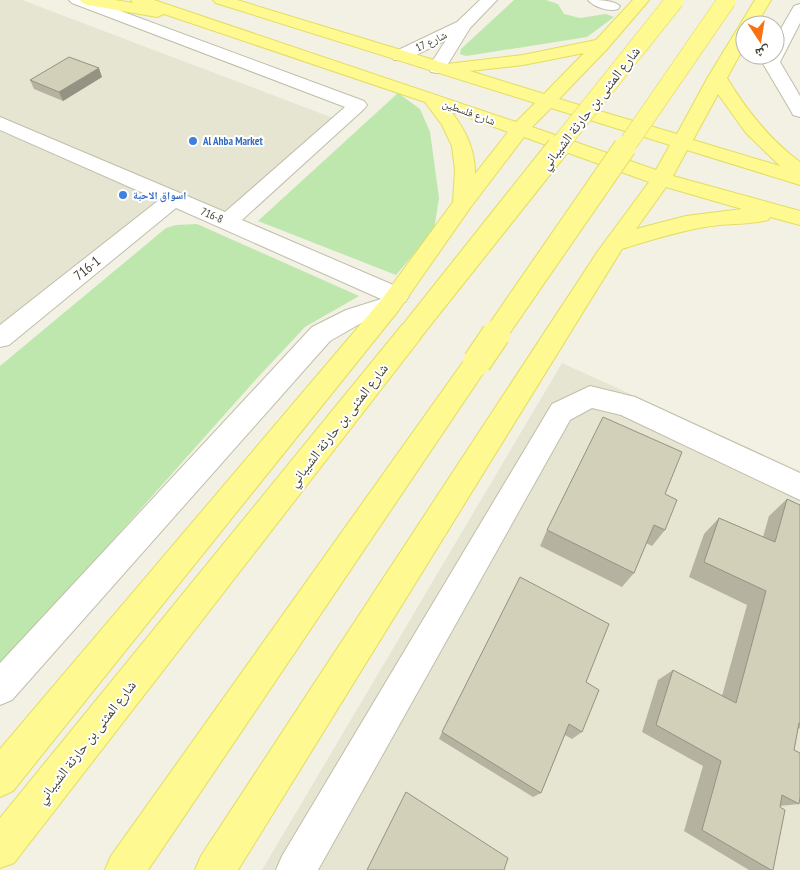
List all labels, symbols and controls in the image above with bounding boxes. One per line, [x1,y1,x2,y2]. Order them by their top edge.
north arrow [735,15,785,65]
street label: شارع 17 [413,27,449,55]
text: ش [753,42,772,63]
street label: شارع المثنى بن حارثة الشيباني [536,43,646,175]
street label: شارع فلسطين [441,96,497,128]
place label: Al Ahba Market [202,134,263,148]
marker: Al Ahba Market [187,135,199,147]
place label: اسواق الاحبة [133,188,186,203]
marker: اسواق الاحبة [117,189,129,201]
street label: 716-8 [199,204,225,226]
street label: 716-1 [70,252,104,284]
street label: شارع المثنى بن حارثة الشيباني [284,360,394,492]
street label: شارع المثنى بن حارثة الشيباني [32,677,142,809]

